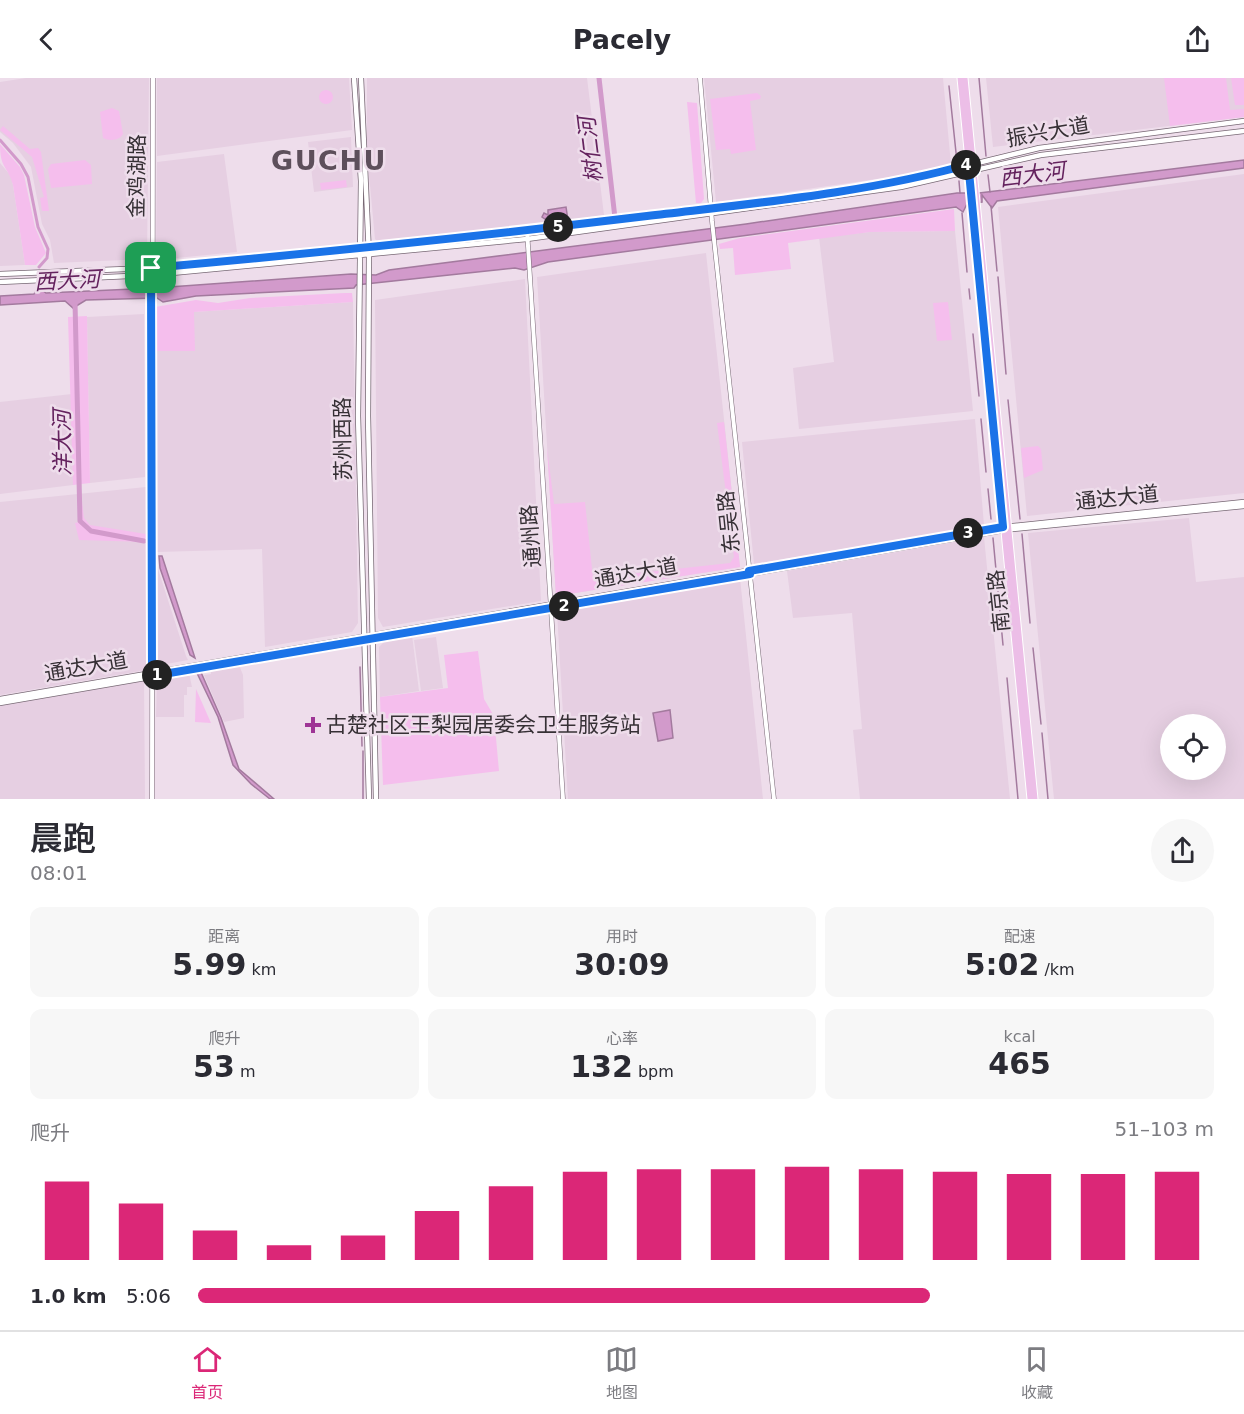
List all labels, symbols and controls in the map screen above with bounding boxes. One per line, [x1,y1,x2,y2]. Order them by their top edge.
icon: back [30,23,63,56]
icon: share [1181,23,1214,56]
text: Pacely [573,24,671,55]
water label: 树仁河 [574,112,607,184]
street label: 振兴大道 [1005,113,1091,151]
street label: 金鸡湖路 [124,134,150,218]
district label: GUCHU [271,145,387,176]
pin: 4 [951,150,981,180]
text: 4 [960,155,972,174]
water label: 西大河 [998,158,1070,191]
pin: 5 [543,212,573,242]
text: 5 [552,217,564,236]
pin [125,242,176,293]
icon: arrive [134,251,167,284]
water label: 西大河 [33,266,105,295]
street label: 苏州西路 [330,397,356,481]
water label: 洋大河 [49,406,76,476]
street label: 通达大道 [1074,482,1160,514]
street label: 东吴路 [714,489,744,555]
street label: 通州路 [517,504,545,568]
pin: 3 [953,518,983,548]
text: 3 [962,523,974,542]
street label: 通达大道 [593,554,679,592]
street label: 南京路 [984,568,1014,634]
pin: 2 [549,591,579,621]
text: 2 [558,596,570,615]
street label: 通达大道 [43,648,129,686]
pin: 1 [142,660,172,690]
text: 1 [151,665,163,684]
place label: 古楚社区王梨园居委会卫生服务站 [326,713,641,737]
map controls [1160,714,1226,780]
button: locate [1160,714,1226,780]
marker: 古楚社区王梨园居委会卫生服务站 [304,716,322,734]
text: 晨跑 [30,819,96,858]
button: share [1151,819,1214,882]
text: 08:01 [30,861,88,885]
text: 距离 [208,927,240,946]
text: 用时 [606,927,638,946]
text: 配速 [1004,927,1036,946]
text: 5.99 [172,947,246,982]
text: 30:09 [574,947,670,982]
text: 5:02 [965,947,1039,982]
text: km [246,960,276,979]
text: /km [1039,960,1075,979]
text: kcal [1004,1027,1036,1046]
text: 爬升 [208,1029,240,1048]
text: 心率 [606,1029,638,1048]
text: 465 [988,1046,1051,1081]
text: 53 [193,1049,235,1084]
text: 132 [570,1049,633,1084]
text: m [235,1062,256,1081]
text: bpm [633,1062,674,1081]
text: 51–103 m [1115,1117,1214,1141]
text: 爬升 [30,1121,70,1145]
text: 1.0 km [30,1284,107,1308]
text: 5:06 [126,1284,171,1308]
tab: 首页 [191,1343,224,1403]
tab: 地图 [605,1343,638,1403]
tab: 收藏 [1020,1343,1053,1403]

